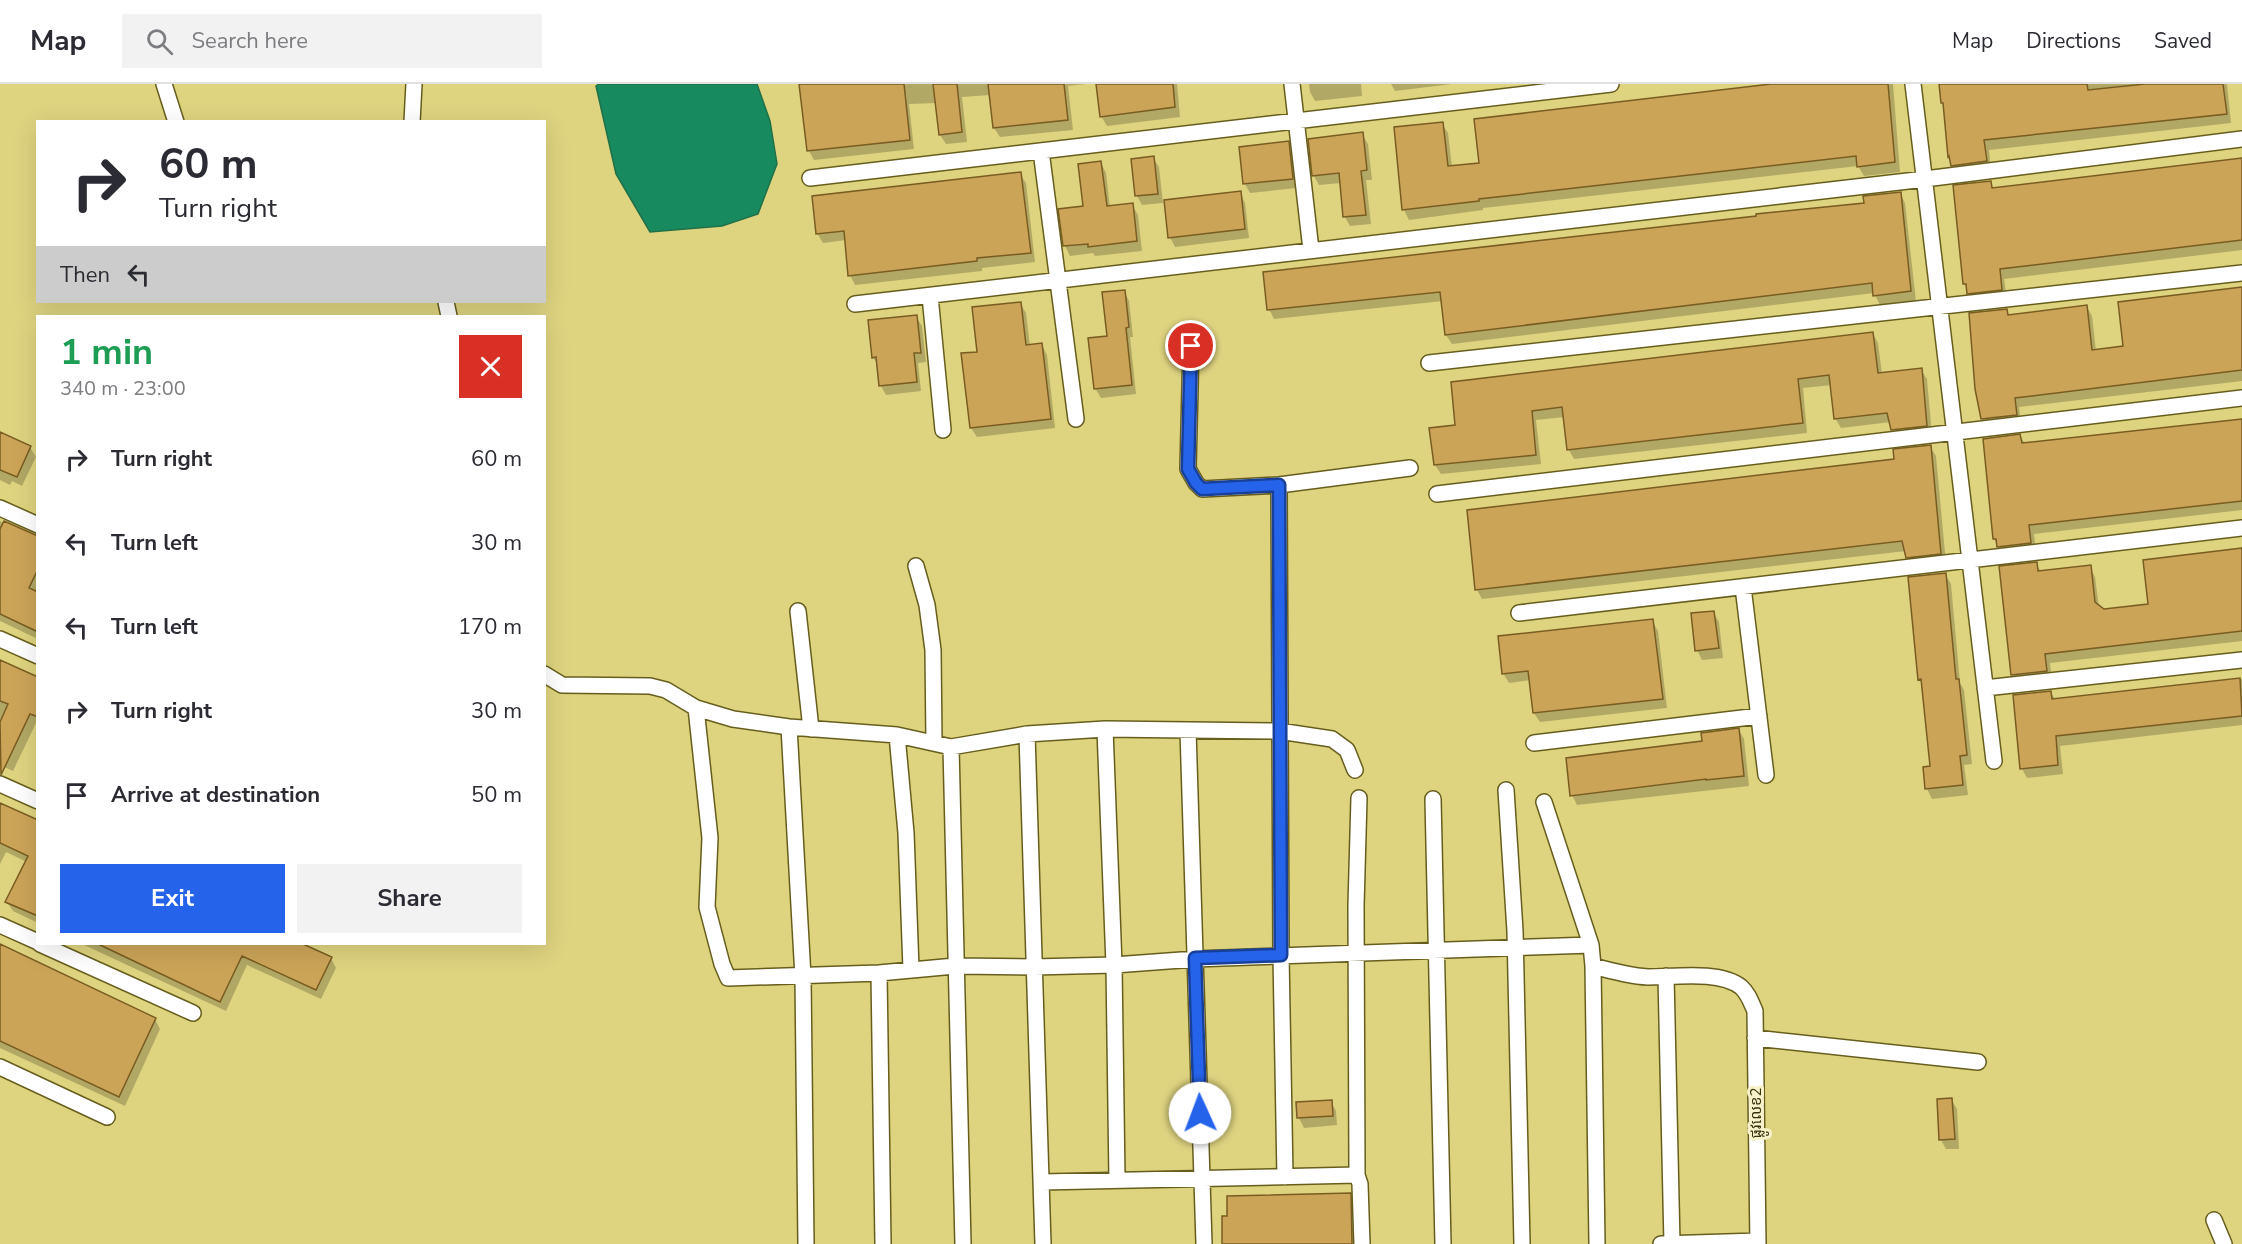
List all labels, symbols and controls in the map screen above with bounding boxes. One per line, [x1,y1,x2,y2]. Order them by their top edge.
search box [122,14,542,68]
text: Map [30,22,86,60]
icon: search [143,25,176,58]
text: Search here [191,26,308,56]
text: Map [1952,27,1993,55]
text: Directions [2026,27,2121,55]
text: Saved [2154,27,2212,55]
text: 60 m [159,136,258,193]
icon: right [60,144,138,222]
text: Turn right [159,190,277,227]
icon: left [122,258,155,291]
text: Then [60,260,110,290]
pin [1165,320,1216,371]
text: 1 min [60,328,153,377]
icon: arrive [1174,329,1207,362]
button: close [459,335,522,398]
text: 340 m · 23:00 [60,375,186,402]
icon: right [60,443,93,476]
text: Turn right [111,444,212,474]
text: 60 m [471,444,522,474]
icon: left [60,527,93,560]
text: Turn left [111,528,198,558]
text: 30 m [471,528,522,558]
icon: left [60,611,93,644]
text: Turn left [111,612,198,642]
text: 170 m [458,612,522,642]
icon: right [60,695,93,728]
text: Turn right [111,696,212,726]
text: 30 m [471,696,522,726]
icon: arrive [60,779,93,812]
text: Arrive at destination [111,780,320,810]
text: 50 m [471,780,522,810]
button: Exit [60,864,285,933]
button: Share [297,864,522,933]
position arrow [1168,1081,1232,1145]
street label: ផ្លូវលេខ2 [1746,1087,1769,1139]

